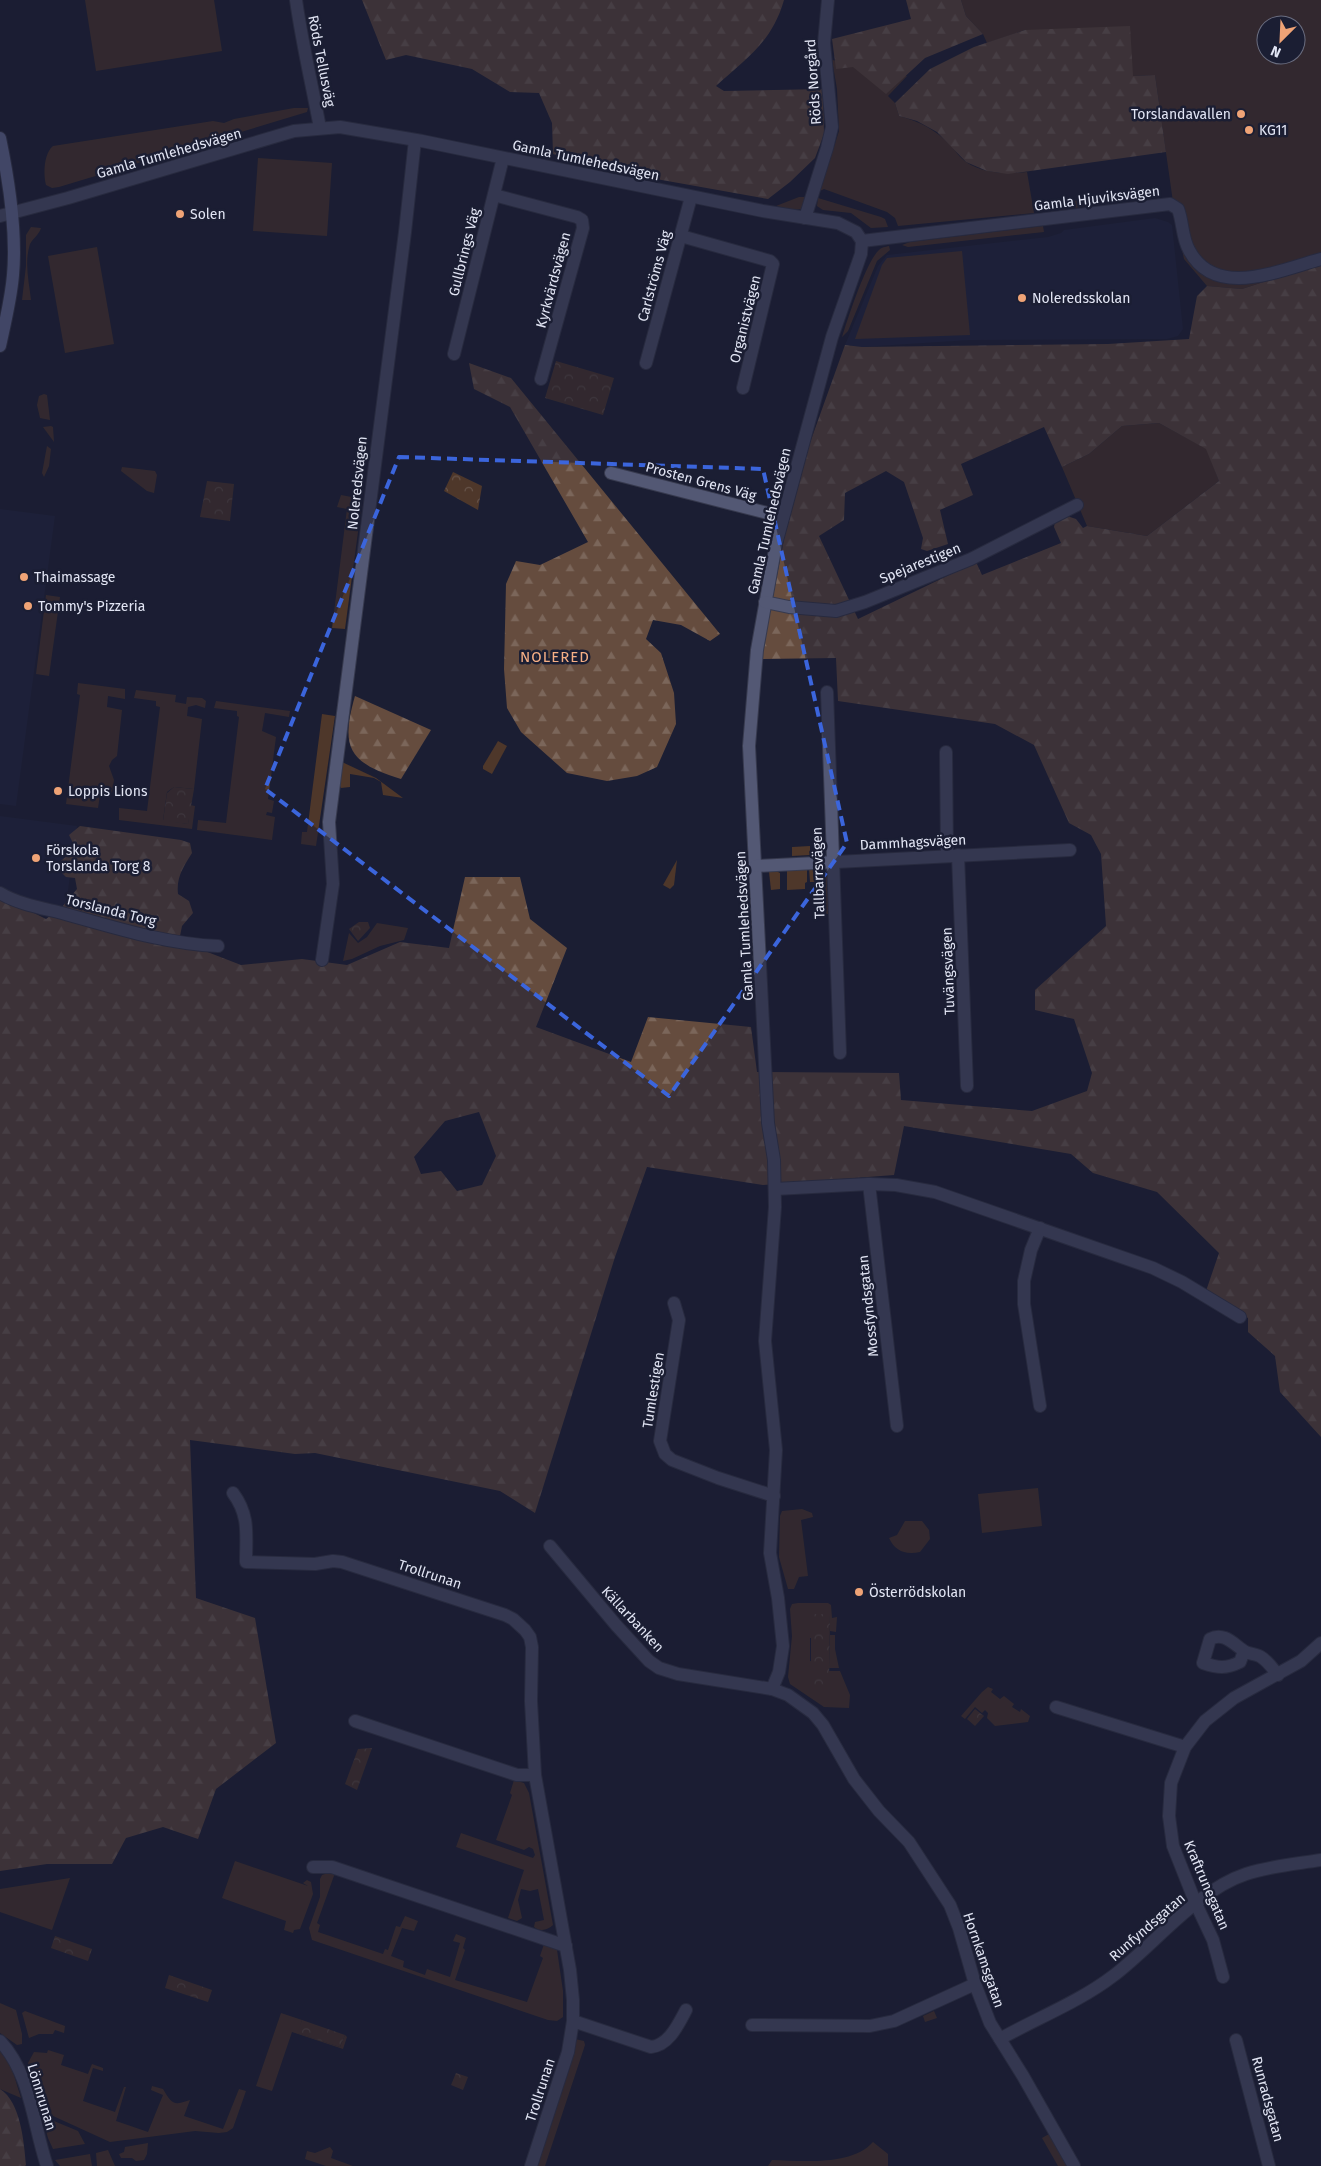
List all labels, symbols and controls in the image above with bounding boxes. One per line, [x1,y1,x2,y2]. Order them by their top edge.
street label: Röds Tellusväg [304,14,339,109]
north arrow [1256,15,1306,65]
street label: Röds Norgård [802,38,825,125]
text: N [1268,42,1284,61]
place label: Torslandavallen [1131,106,1231,123]
marker: Torslandavallen [1235,108,1247,120]
place label: KG11 [1259,122,1287,139]
marker: KG11 [1243,124,1255,136]
street label: Gamla Tumlehedsvägen [95,125,243,182]
street label: Gamla Tumlehedsvägen [511,137,661,184]
street label: Gamla Hjuviksvägen [1033,182,1161,215]
street label: Gullbrings Väg [445,205,484,298]
place label: Solen [190,206,226,223]
marker: Solen [174,208,186,220]
street label: Carlströms Väg [634,228,675,324]
street label: Kyrkvärdsvägen [533,230,574,330]
street label: Organistvägen [726,273,765,365]
place label: Noleredsskolan [1032,290,1130,307]
marker: Noleredsskolan [1016,292,1028,304]
street label: Noleredsvägen [344,436,371,531]
street label: Gamla Tumlehedsvägen [744,446,795,596]
street label: Prosten Grens Väg [644,459,759,505]
street label: Spejarestigen [877,539,963,587]
place label: Thaimassage [34,569,115,586]
marker: Thaimassage [18,571,30,583]
place label: Tommy's Pizzeria [38,598,145,615]
marker: Tommy's Pizzeria [22,600,34,612]
district label: NOLERED [520,648,590,666]
place label: Loppis Lions [68,783,148,800]
marker: Loppis Lions [52,785,64,797]
street label: Tallbarrsvägen [808,827,829,919]
street label: Dammhagsvägen [859,831,967,854]
place label: Förskola Torslanda Torg 8 [46,842,151,875]
street label: Gamla Tumlehedsvägen [732,851,757,1001]
marker: Förskola Torslanda Torg 8 [30,852,42,864]
street label: Torslanda Torg [64,891,159,930]
street label: Tuvängsvägen [938,927,959,1015]
street label: Mossfyndsgatan [855,1254,882,1358]
street label: Tumlestigen [639,1351,668,1429]
street label: Trollrunan [396,1556,464,1593]
street label: Källarbanken [598,1583,667,1656]
place label: Österrödskolan [869,1583,966,1601]
marker: Österrödskolan [853,1586,865,1598]
street label: Kraftrunegatan [1180,1838,1233,1932]
street label: Runfyndsgatan [1106,1890,1189,1965]
street label: Hornkamsgatan [959,1910,1008,2010]
street label: Runradsgatan [1248,2055,1287,2144]
street label: Trollrunan [522,2056,559,2124]
street label: Lönnrunan [23,2062,60,2133]

